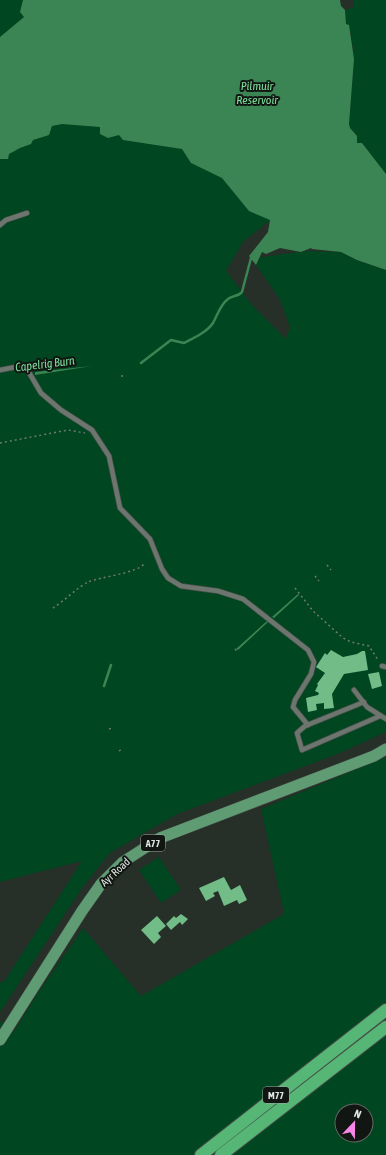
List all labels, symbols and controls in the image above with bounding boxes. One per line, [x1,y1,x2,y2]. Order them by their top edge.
water label: Pilmuir Reservoir [236,79,278,107]
water label: Capelrig Burn [14,353,76,375]
road number: A77 [141,835,165,851]
street label: Ayr Road [98,855,132,889]
road number: M77 [263,1087,289,1103]
north arrow [334,1103,374,1143]
text: N [352,1107,363,1121]

